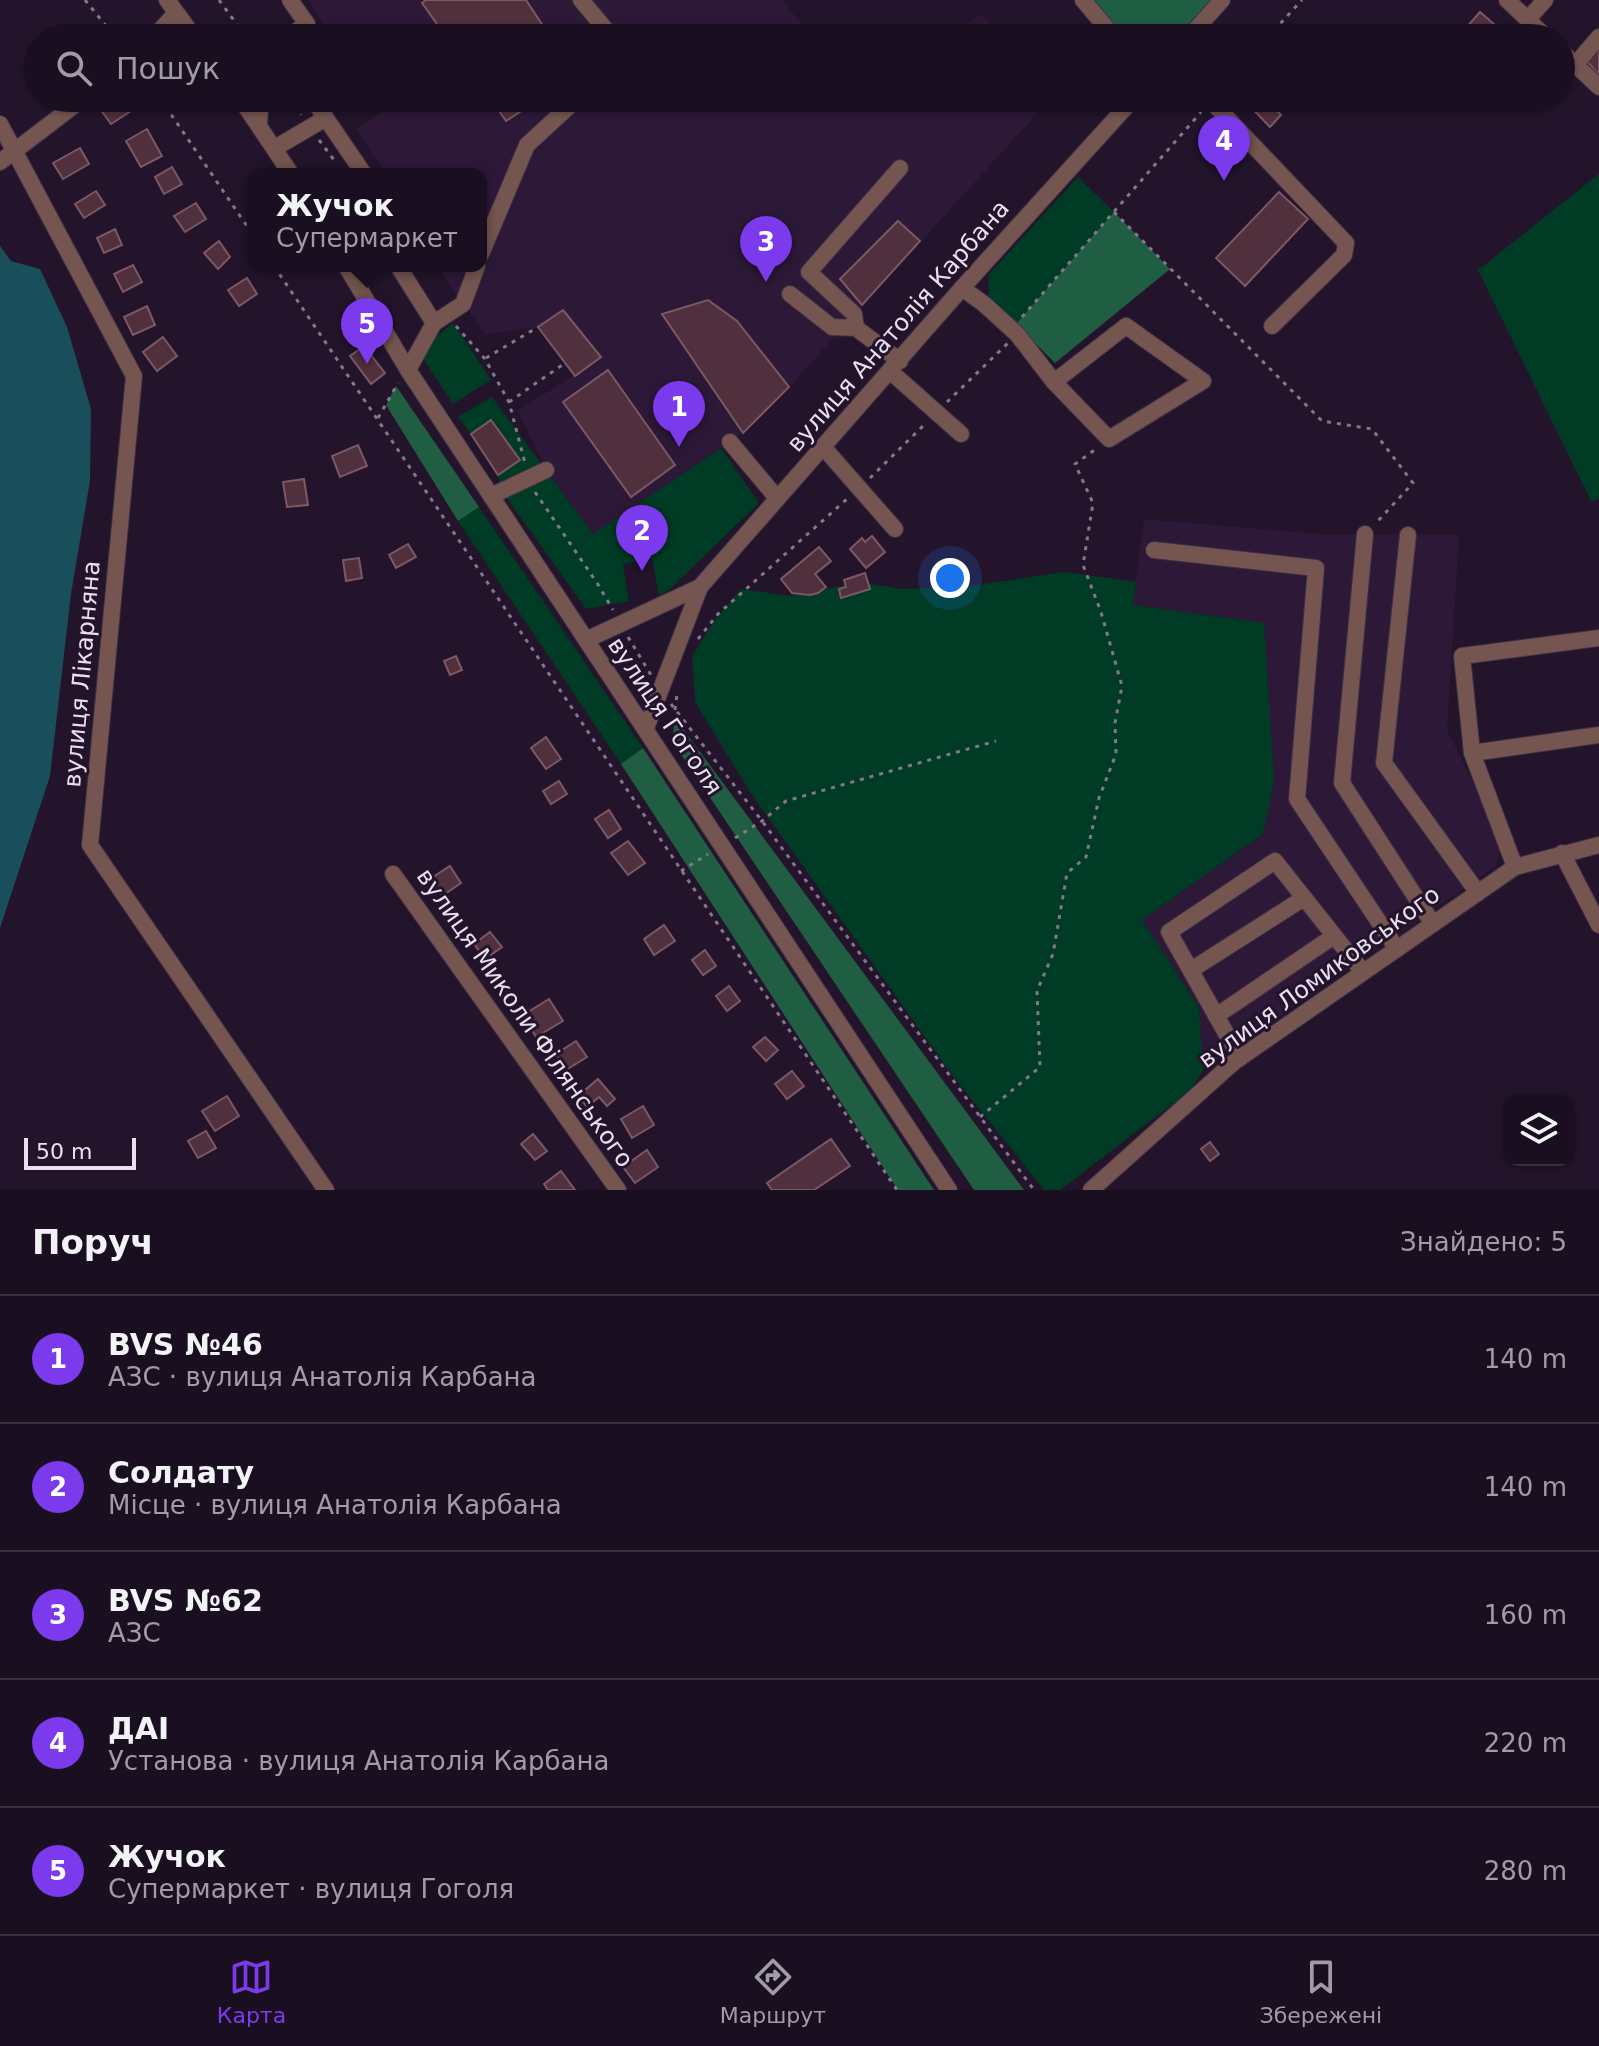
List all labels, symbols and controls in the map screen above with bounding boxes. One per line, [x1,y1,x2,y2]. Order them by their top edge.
search box [24,24,1575,112]
icon: search [52,46,96,90]
text: Пошук [116,51,220,86]
pin: 4 [1198,115,1250,181]
popup [247,168,487,272]
text: Жучок [276,188,394,223]
street label: вулиця Анатолія Карбана [781,194,1015,458]
pin: 3 [740,216,792,282]
text: Супермаркет [276,223,458,253]
pin: 5 [341,298,393,364]
pin: 1 [653,381,705,447]
pin: 2 [616,505,668,571]
your location [930,558,970,598]
street label: вулиця Лікарняна [58,560,106,788]
street label: вулиця Гоголя [602,632,728,800]
street label: вулиця Миколи Філянського [411,863,639,1173]
street label: вулиця Ломиковського [1193,880,1445,1074]
map controls [1503,1094,1575,1166]
button: layers [1503,1094,1575,1166]
scale bar [24,1134,136,1170]
text: 50 m [36,1139,92,1164]
text: Поруч [32,1222,154,1262]
text: Знайдено: 5 [1400,1227,1567,1257]
text: BVS №46 [108,1327,263,1362]
text: 1 [49,1344,67,1374]
text: 140 m [1484,1344,1567,1374]
text: АЗС · вулиця Анатолія Карбана [108,1362,537,1392]
text: Солдату [108,1455,254,1490]
text: 2 [49,1472,67,1502]
text: 140 m [1484,1472,1567,1502]
text: Місце · вулиця Анатолія Карбана [108,1490,562,1520]
text: BVS №62 [108,1583,263,1618]
text: 3 [49,1600,67,1630]
text: 160 m [1484,1600,1567,1630]
text: АЗС [108,1618,161,1648]
text: ДАІ [108,1711,169,1746]
text: 4 [49,1728,67,1758]
text: 220 m [1484,1728,1567,1758]
text: Установа · вулиця Анатолія Карбана [108,1746,609,1776]
text: Жучок [108,1839,226,1874]
text: 5 [49,1856,67,1886]
text: 280 m [1484,1856,1567,1886]
text: Супермаркет · вулиця Гоголя [108,1874,514,1904]
tab: Карта [217,1955,286,2028]
tab: Маршрут [720,1955,826,2028]
tab: Збережені [1260,1955,1382,2028]

